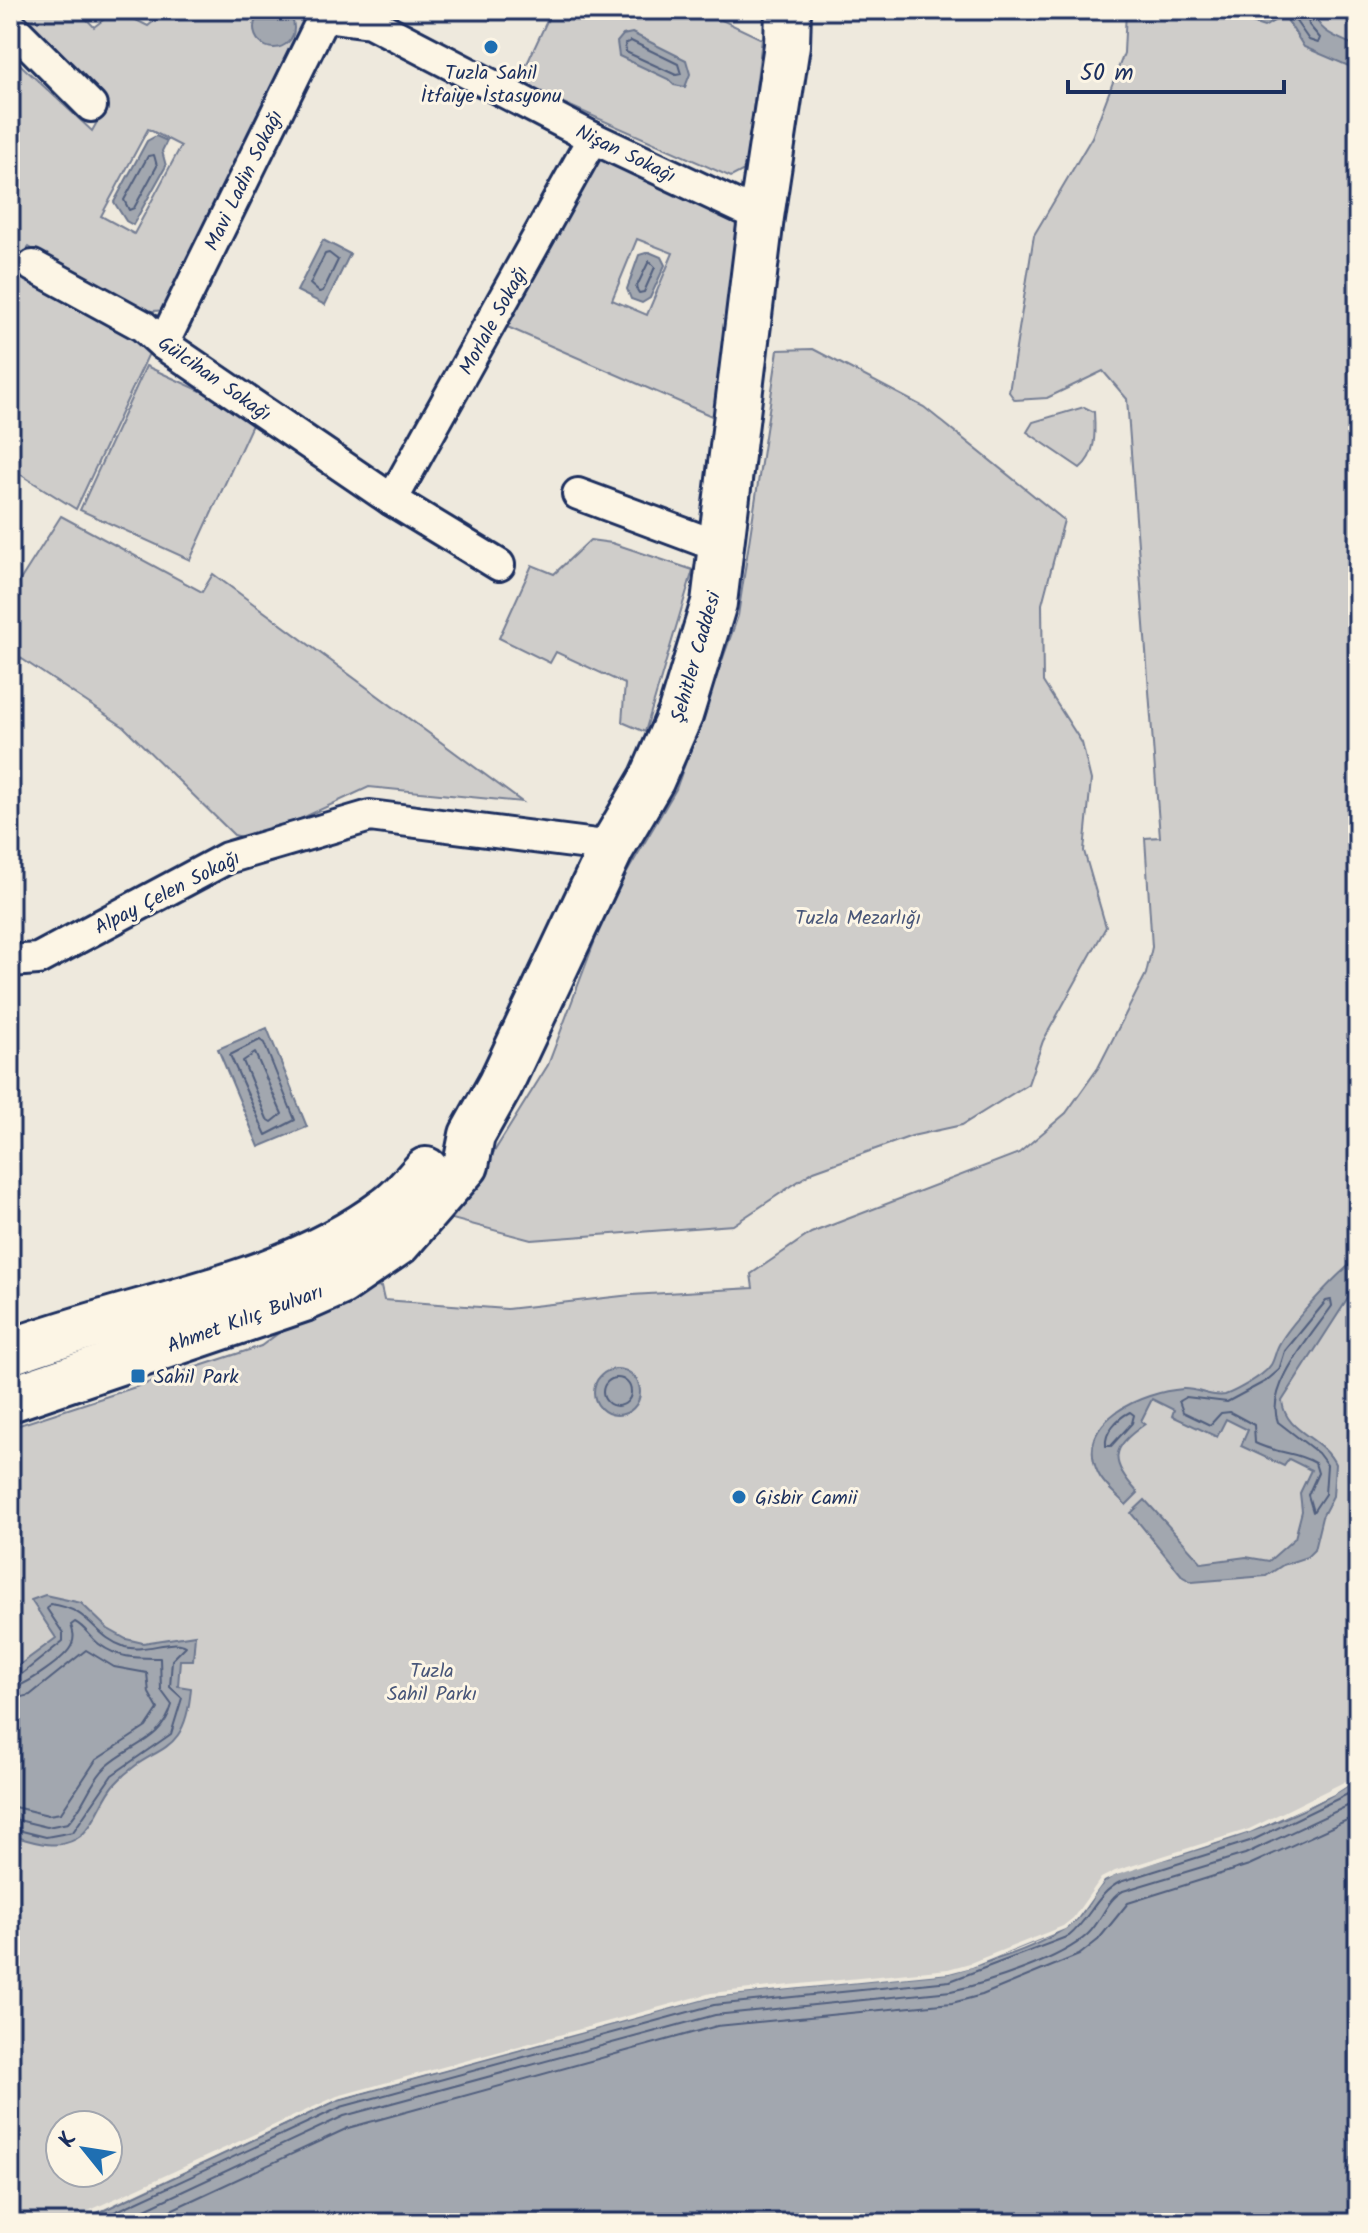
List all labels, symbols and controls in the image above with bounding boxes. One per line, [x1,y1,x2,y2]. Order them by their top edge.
marker: Tuzla Sahil İtfaiye İstasyonu [482,38,500,56]
scale bar [1068,44,1284,94]
text: 50 m [1080,54,1134,93]
place label: Tuzla Sahil İtfaiye İstasyonu [420,58,562,113]
street label: Mavi Ladin Sokağı [197,105,293,257]
street label: Nişan Sokağı [570,117,681,193]
street label: Morlale Sokağı [451,260,538,382]
street label: Gülcihan Sokağı [151,329,277,431]
street label: Şehitler Caddesi [663,587,731,727]
street label: Alpay Çelen Sokağı [89,843,247,944]
park label: Tuzla Mezarlığı [795,903,921,935]
street label: Ahmet Kılıç Bulvarı [163,1277,328,1363]
place label: Sahil Park [154,1362,239,1394]
marker: Sahil Park [129,1367,147,1385]
place label: Gisbir Camii [755,1483,858,1515]
marker: Gisbir Camii [730,1488,748,1506]
park label: Tuzla Sahil Parkı [387,1656,477,1711]
north arrow [44,2109,124,2189]
text: K [50,2126,87,2155]

